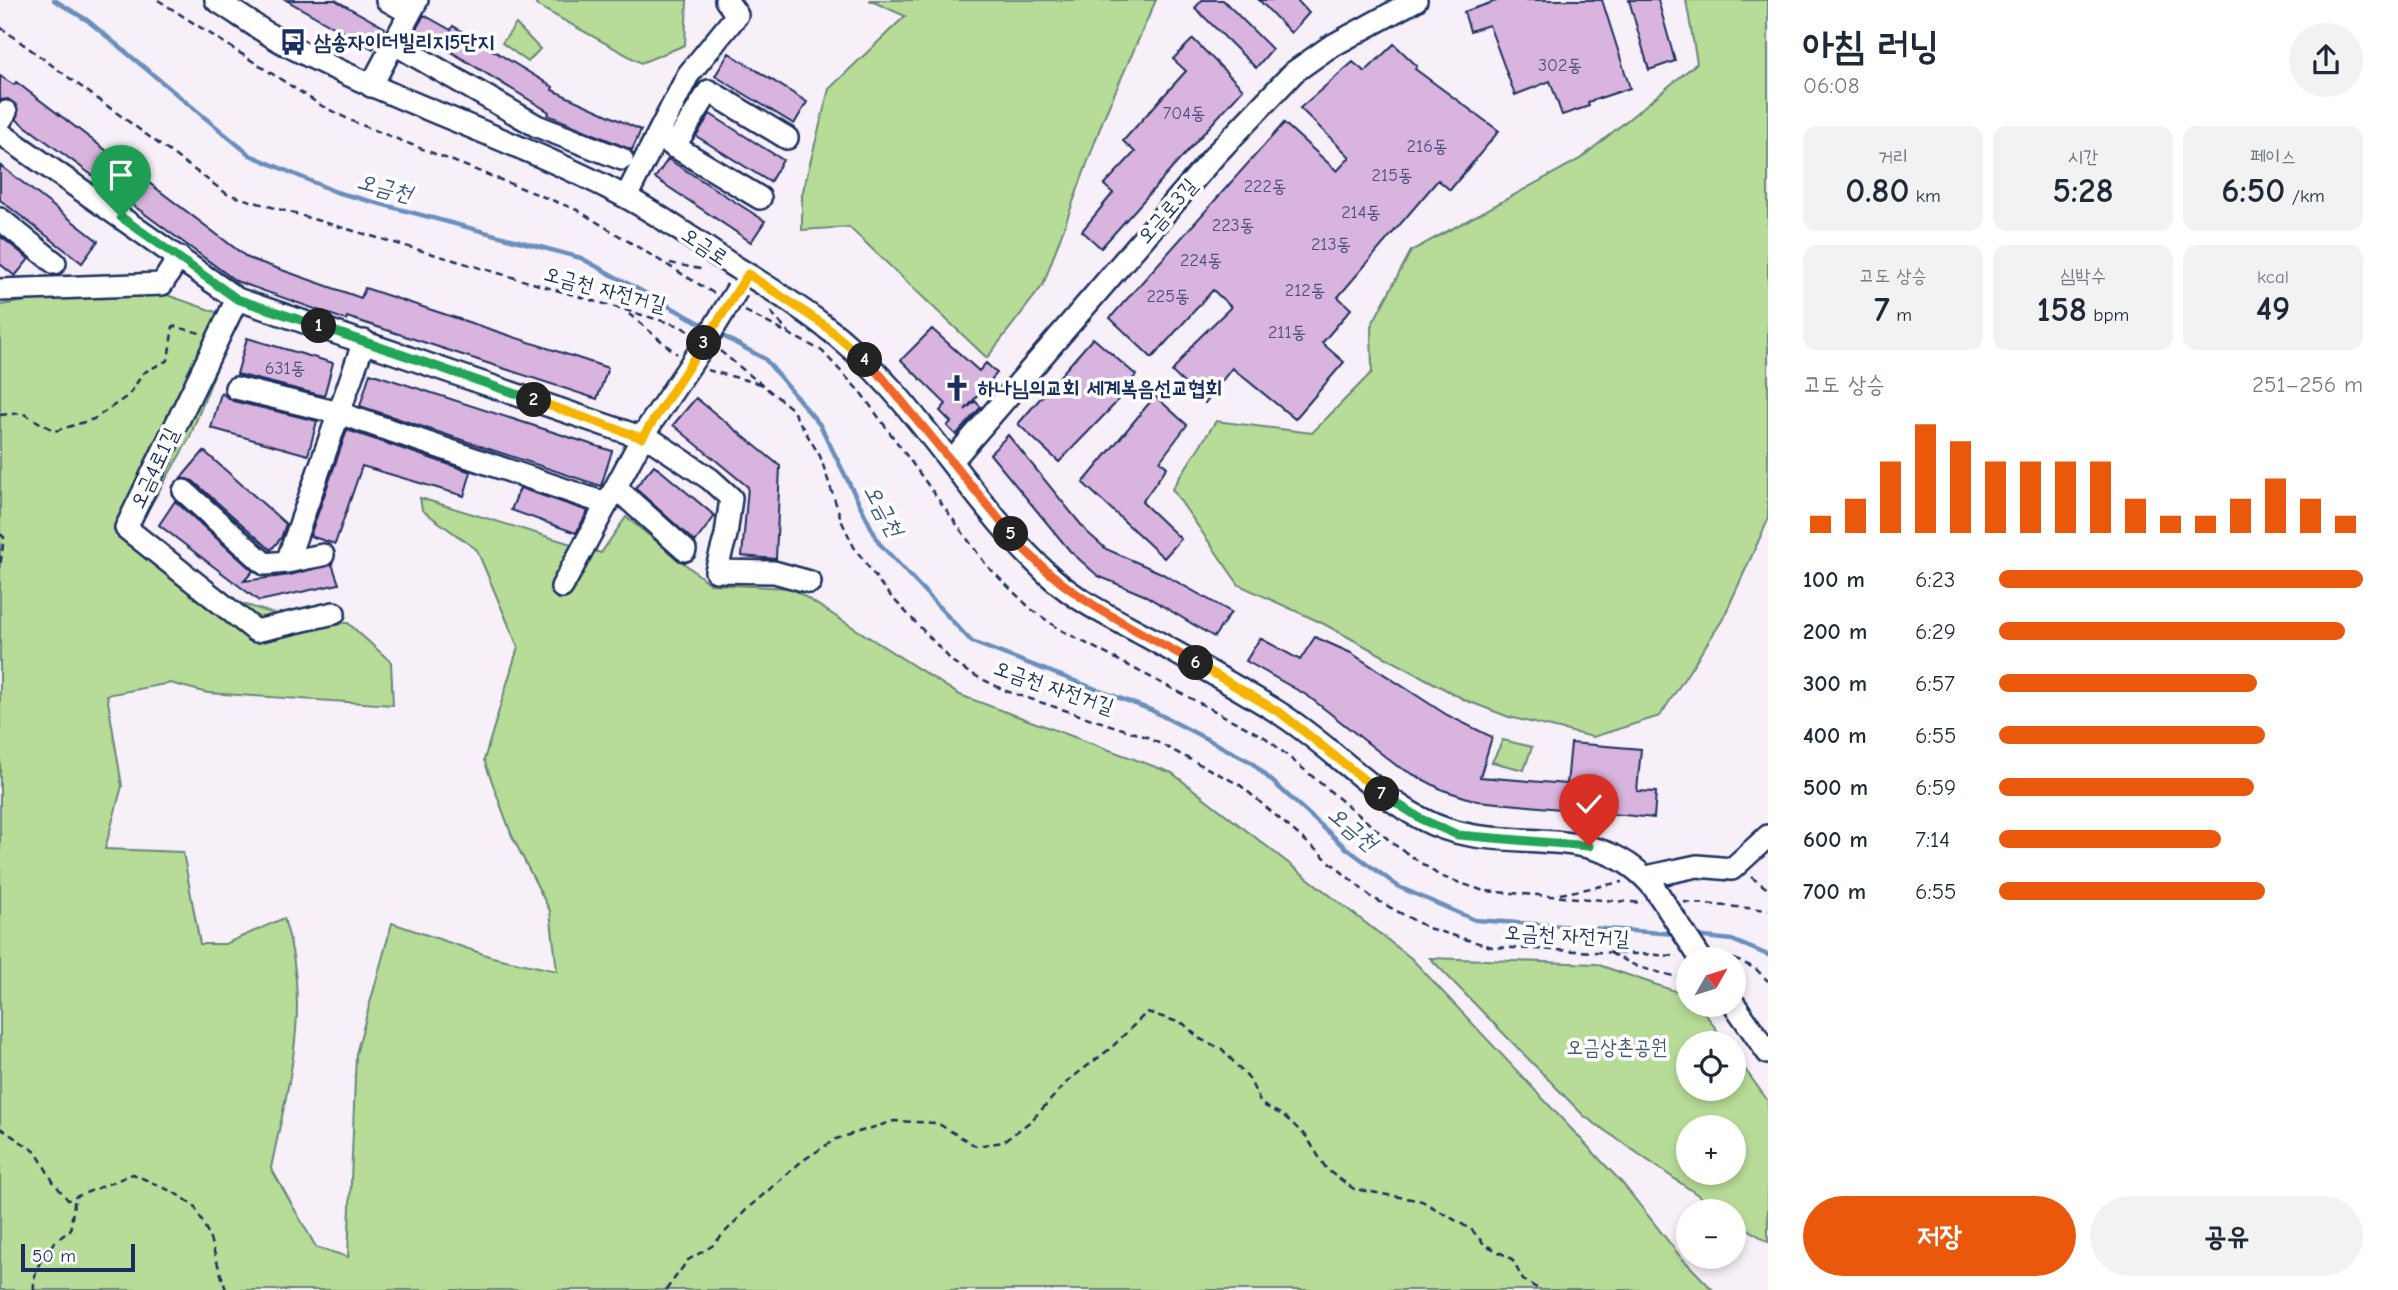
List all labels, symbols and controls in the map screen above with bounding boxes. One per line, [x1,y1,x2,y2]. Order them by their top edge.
button: share [2289,23,2363,97]
text: 아침 러닝 [1803,24,1939,68]
bus stop icon: 삼송자이더빌리지5단지 [278,27,308,57]
place label: 삼송자이더빌리지5단지 [314,30,494,54]
house number: 302동 [1538,55,1582,76]
text: 06:08 [1803,72,1860,99]
house number: 704동 [1163,103,1205,124]
house number: 216동 [1407,136,1447,157]
pin [91,145,151,217]
text: 거리 [1878,146,1908,168]
text: 시간 [2068,146,2098,168]
text: 페이스 [2250,146,2296,168]
icon: arrive [102,156,140,194]
house number: 215동 [1372,165,1412,186]
water label: 오금천 [355,167,418,208]
text: 0.80 [1845,170,1910,211]
text: 5:28 [2052,170,2114,211]
text: 6:50 [2221,170,2285,211]
street label: 오금로3길 [1132,174,1202,248]
house number: 222동 [1244,176,1286,197]
text: km [1910,185,1941,207]
text: /km [2285,185,2325,207]
house number: 214동 [1341,202,1381,223]
house number: 223동 [1212,215,1254,236]
street label: 오금로 [677,222,733,270]
house number: 213동 [1311,234,1351,255]
house number: 224동 [1180,250,1222,271]
street label: 오금천 자전거길 [541,261,669,317]
text: 고도 상승 [1859,265,1927,287]
text: 심박수 [2060,265,2106,287]
text: kcal [2257,266,2289,288]
house number: 212동 [1285,280,1325,301]
house number: 225동 [1146,286,1190,307]
text: 49 [2256,288,2290,329]
text: 7 [1874,289,1890,330]
text: 158 [2037,289,2087,330]
text: m [1890,304,1912,326]
text: bpm [2087,304,2129,326]
pin: 1 [302,308,336,344]
text: 1 [315,314,322,336]
house number: 211동 [1268,322,1306,343]
pin: 3 [686,326,722,360]
text: 3 [699,331,708,353]
pin: 4 [848,342,882,378]
text: 4 [860,348,869,370]
house number: 631동 [265,358,305,379]
text: 고도 상승 [1803,371,1885,398]
text: 251–256 m [2252,371,2363,398]
church icon: 하나님의교회 세계복음선교협회 [942,373,972,403]
place label: 하나님의교회 세계복음선교협회 [977,376,1222,400]
pin: 2 [516,382,552,418]
text: 2 [529,388,538,410]
street label: 오금4로1길 [125,424,183,512]
water label: 오금천 [858,479,910,543]
pin: 5 [993,516,1028,552]
text: 5 [1005,522,1016,544]
text: 100 m [1803,566,1865,593]
text: 6:23 [1915,566,1955,593]
text: 200 m [1803,618,1867,645]
text: 6:29 [1915,618,1956,645]
pin: 6 [1178,646,1214,680]
text: 6 [1191,651,1200,673]
street label: 오금천 자전거길 [991,655,1117,719]
text: 300 m [1803,670,1867,697]
text: 6:57 [1915,670,1955,697]
text: 400 m [1803,722,1867,749]
text: 6:55 [1915,722,1957,749]
pin [1559,774,1619,846]
text: 500 m [1803,774,1868,801]
text: 6:59 [1915,774,1956,801]
pin: 7 [1364,776,1400,812]
text: 7 [1377,782,1386,804]
icon: check [1570,785,1608,823]
water label: 오금천 [1323,800,1385,858]
text: 600 m [1803,826,1868,853]
text: 7:14 [1915,826,1950,853]
text: 700 m [1803,878,1866,905]
text: 6:55 [1915,878,1957,905]
street label: 오금천 자전거길 [1504,920,1630,950]
north arrow [1676,947,1746,1017]
map controls [1676,947,1746,1269]
button: locate [1676,1031,1746,1101]
park label: 오금상촌공원 [1566,1035,1668,1059]
button: + [1676,1115,1746,1185]
button: 저장 [1803,1196,2076,1276]
button: 공유 [2090,1196,2363,1276]
button: − [1676,1199,1746,1269]
scale bar [21,1241,135,1273]
text: 50 m [32,1245,76,1267]

